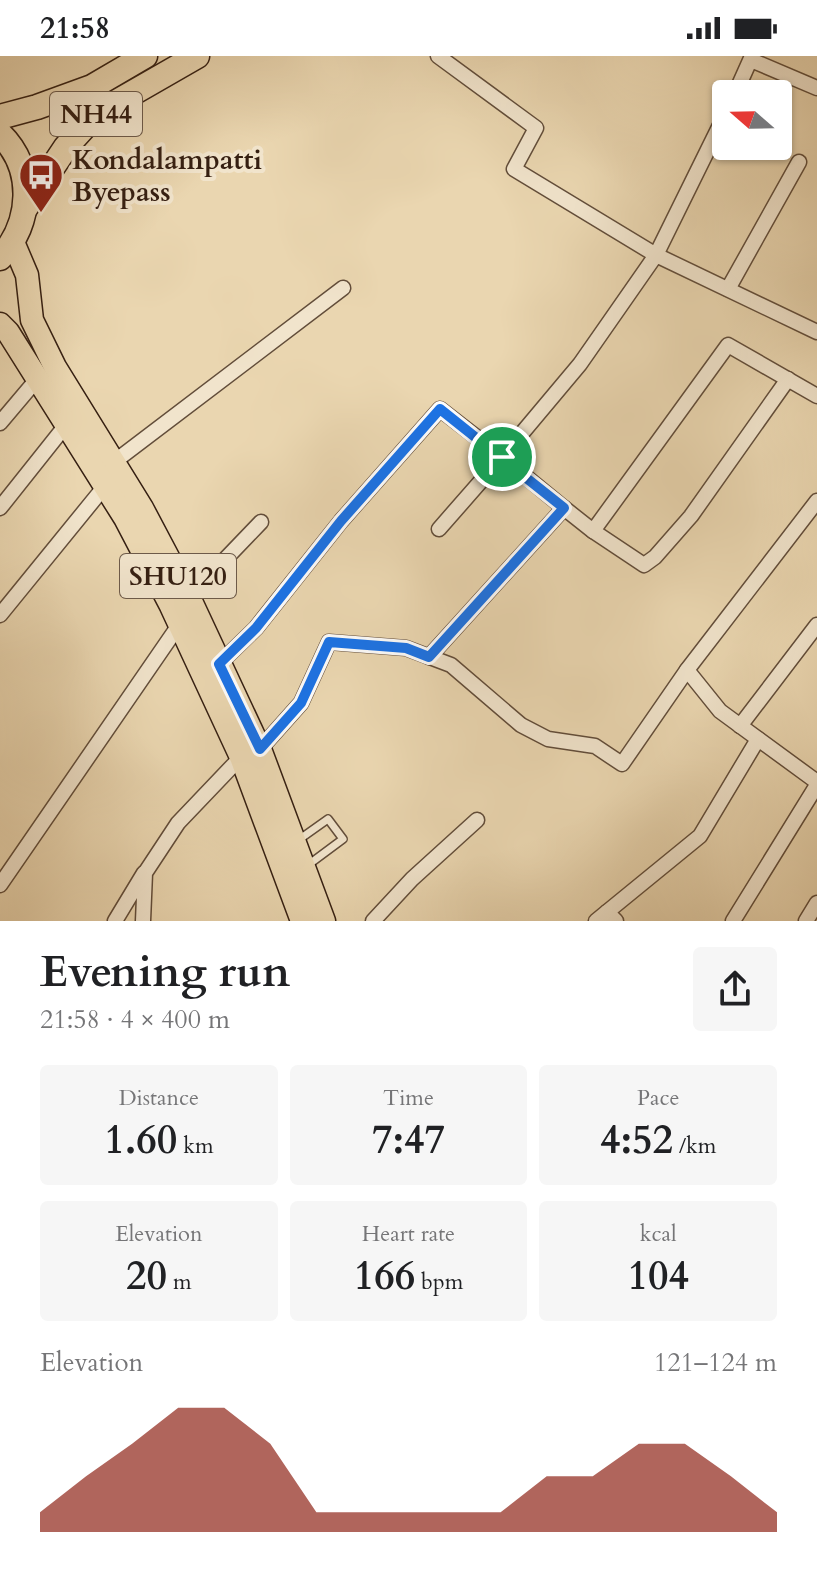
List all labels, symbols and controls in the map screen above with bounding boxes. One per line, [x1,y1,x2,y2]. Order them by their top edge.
text: 21:58 [40,8,110,49]
north arrow [712,80,792,160]
map controls [712,80,792,160]
road number: NH44 [50,92,142,136]
place label: Kondalampatti Byepass [72,141,262,211]
bus stop icon: Kondalampatti Byepass [17,151,65,214]
pin [468,423,536,491]
icon: arrive [480,435,524,479]
road number: SHU120 [120,554,236,598]
text: Evening run [40,942,290,1002]
button: share [693,947,777,1031]
text: 21:58 · 4 × 400 m [40,1002,230,1037]
text: Distance [119,1083,199,1113]
text: Time [383,1083,434,1113]
text: Pace [637,1083,679,1113]
text: 1.60 [104,1113,177,1168]
text: 7:47 [372,1113,445,1168]
text: 4:52 [600,1113,673,1168]
text: km [177,1131,214,1161]
text: /km [673,1131,716,1161]
text: Elevation [115,1219,203,1249]
text: Heart rate [362,1219,455,1249]
text: kcal [640,1219,677,1249]
text: 20 [126,1249,167,1304]
text: 166 [354,1249,415,1304]
text: 104 [627,1249,689,1304]
text: m [167,1267,192,1297]
text: bpm [415,1267,463,1297]
text: Elevation [40,1345,143,1380]
text: 121–124 m [654,1345,777,1380]

